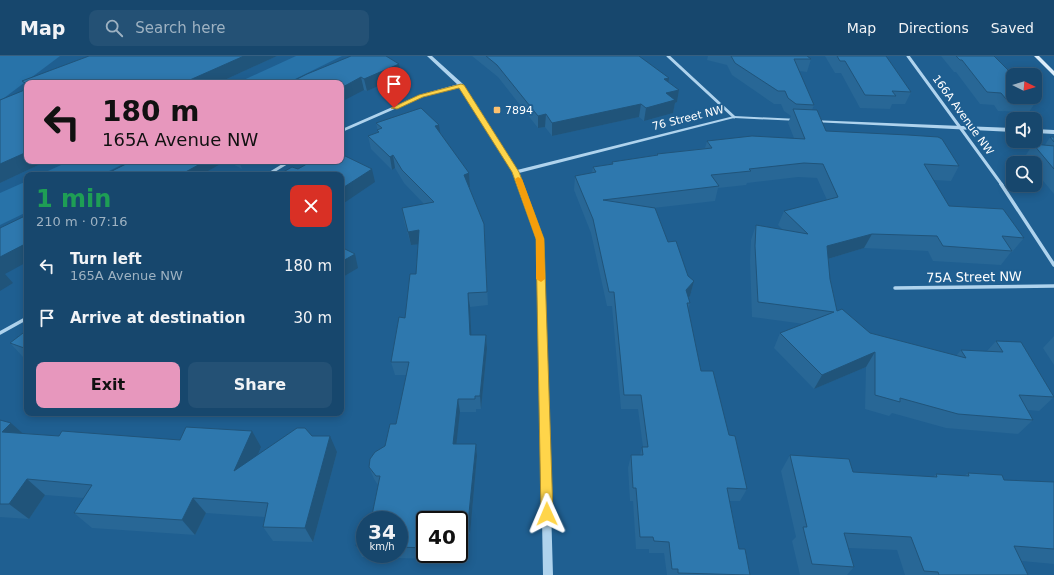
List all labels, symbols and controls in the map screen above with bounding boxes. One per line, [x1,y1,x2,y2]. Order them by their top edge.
search box [89,10,369,46]
text: Map [20,17,65,39]
icon: search [103,17,125,39]
text: Search here [135,19,225,37]
text: Map [847,20,876,36]
text: Directions [898,20,969,36]
text: Saved [991,20,1034,36]
pin [377,67,411,108]
north arrow [1006,68,1042,104]
map controls [1006,68,1042,192]
icon: arrive [383,73,405,95]
street label: 166A Avenue NW [930,73,996,158]
text: 180 m [102,95,199,128]
icon: left [36,96,88,148]
street label: 76 Street NW [651,103,725,133]
place label: 7894 [505,104,533,117]
marker: 7894 [492,105,502,115]
button: sound [1006,112,1042,148]
text: 165A Avenue NW [102,129,258,150]
button: search [1006,156,1042,192]
text: 1 min [36,185,111,213]
button: close [290,185,332,227]
text: 210 m · 07:16 [36,214,127,229]
text: Turn left [70,250,142,268]
icon: left [36,255,58,277]
text: 180 m [284,257,332,275]
text: 165A Avenue NW [70,268,183,283]
street label: 75A Street NW [926,269,1022,285]
icon: arrive [36,307,58,329]
text: Arrive at destination [70,309,245,327]
text: 30 m [294,309,332,327]
button: Exit [36,362,180,408]
button: Share [188,362,332,408]
position arrow [526,493,568,535]
speed limit sign: 40 [416,511,468,563]
text: 34 [368,520,396,544]
text: km/h [369,541,395,552]

